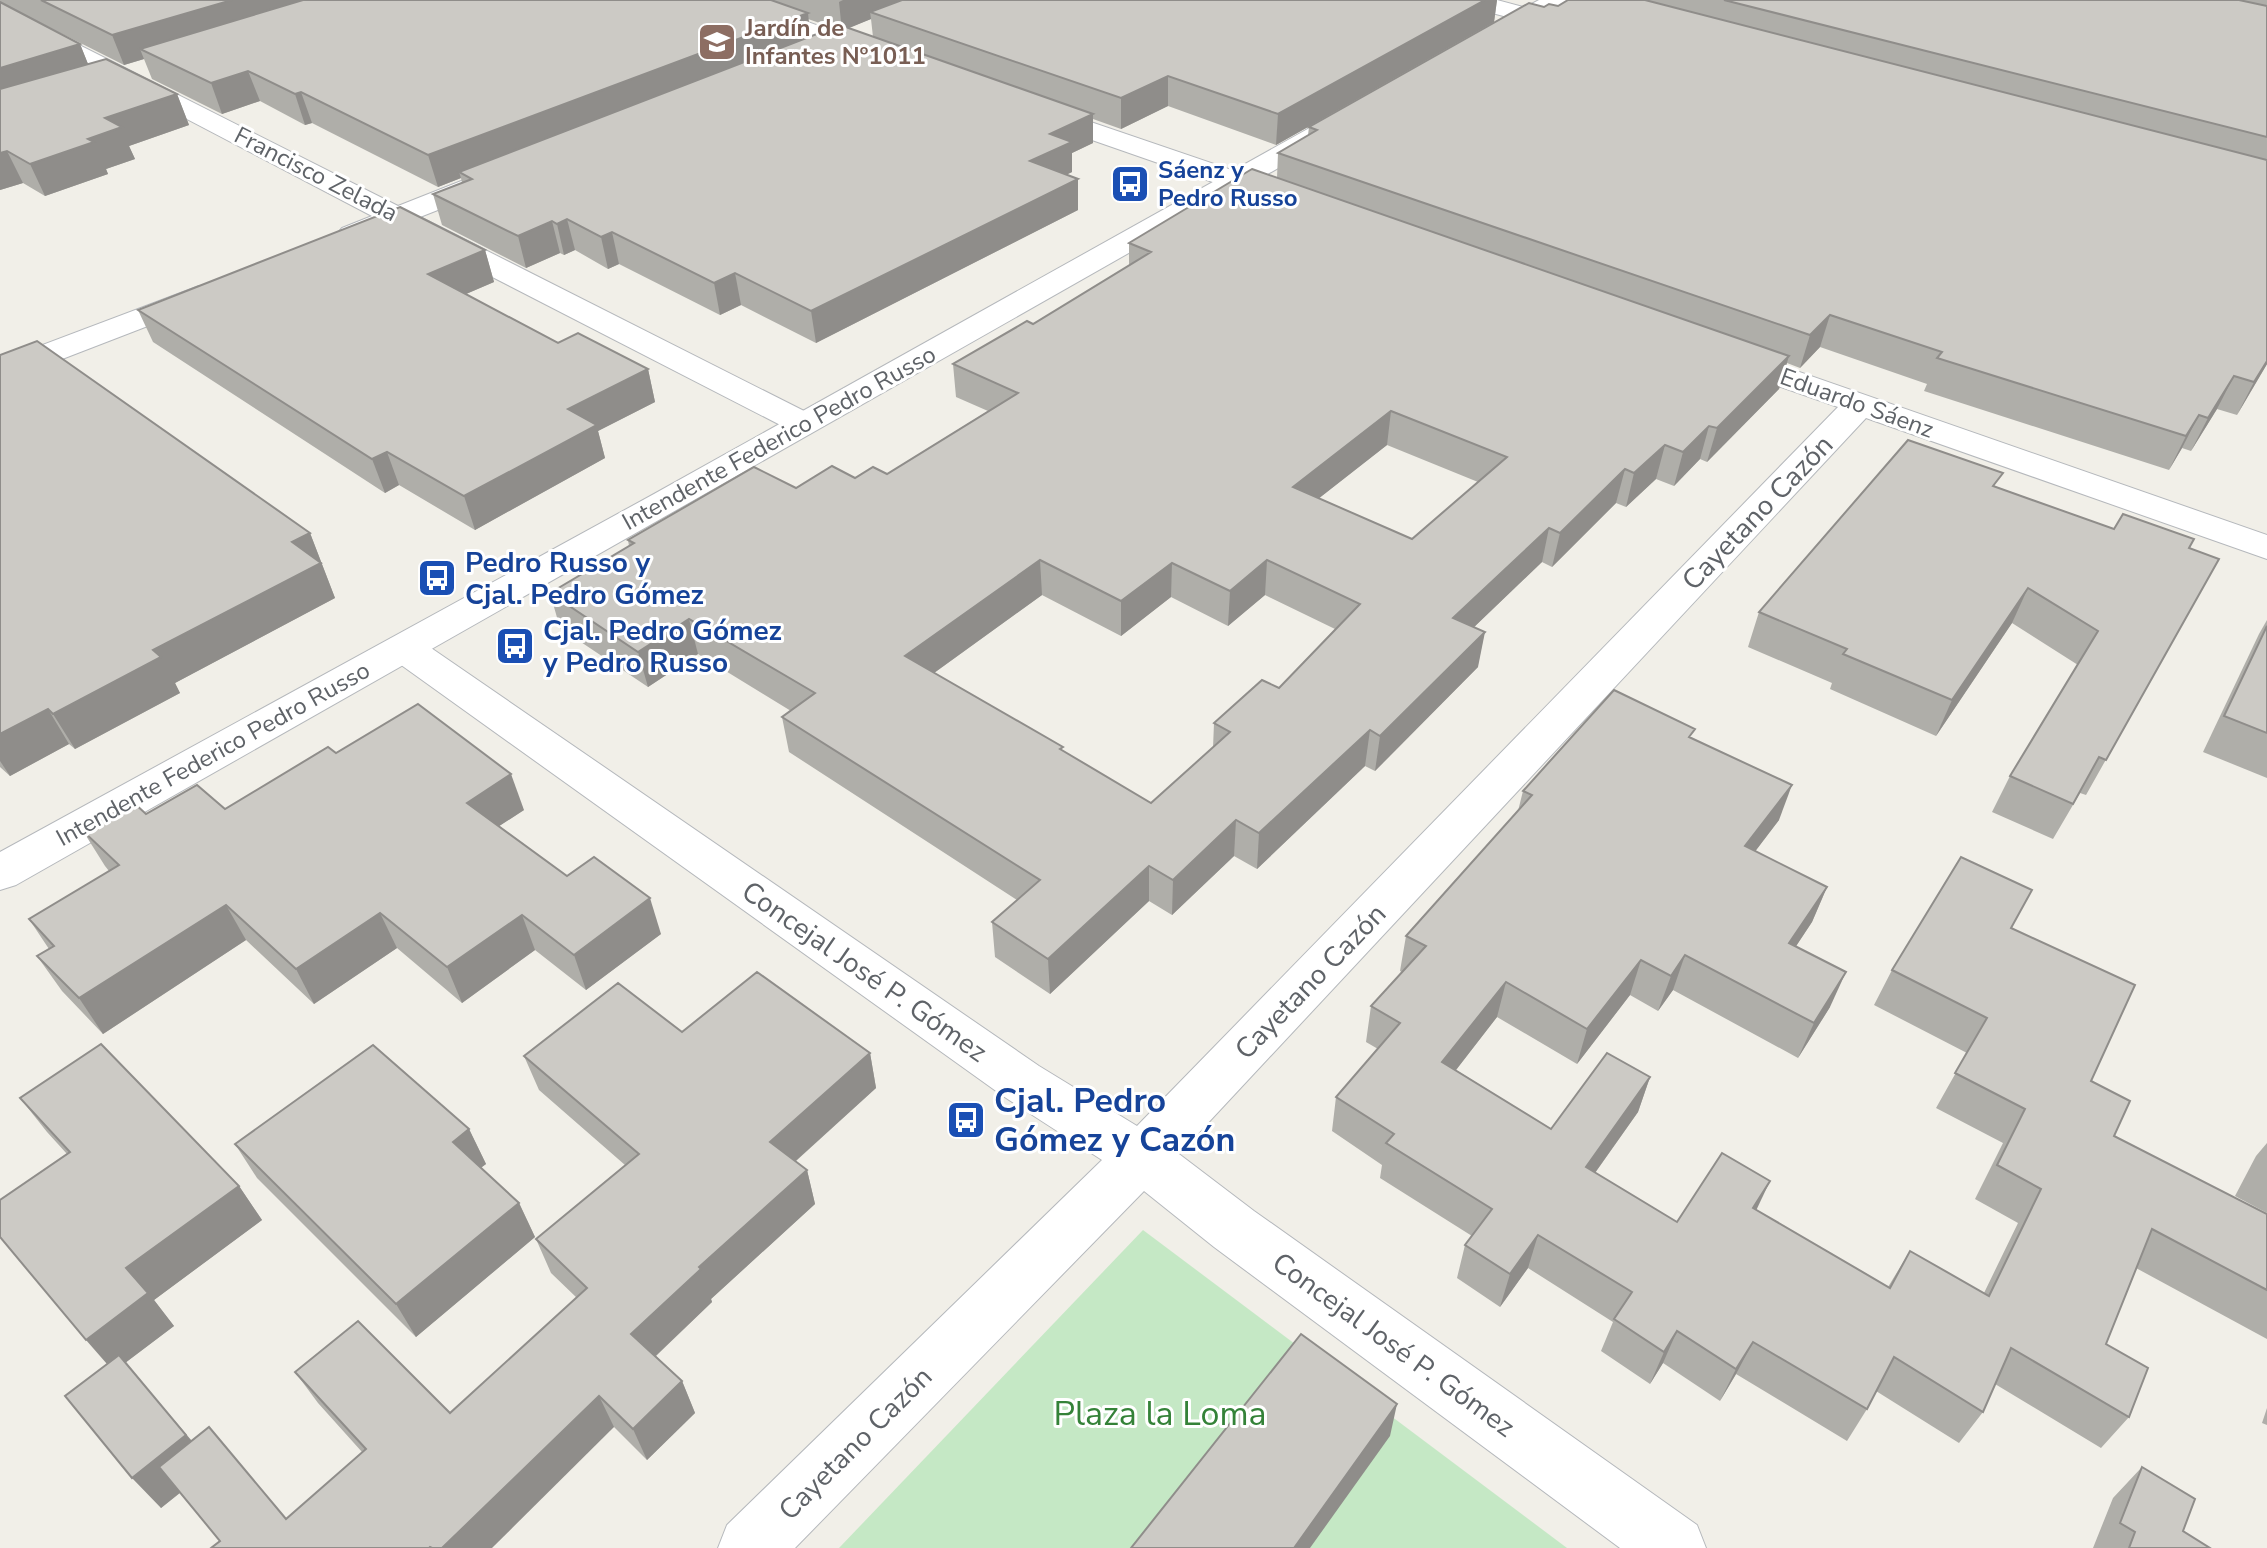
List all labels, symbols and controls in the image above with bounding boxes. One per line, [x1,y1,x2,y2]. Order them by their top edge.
place label: Jardín de Infantes Nº1011 [744,12,926,72]
school or university icon: Jardín de Infantes Nº1011 [696,21,738,63]
street label: Francisco Zelada [229,119,403,229]
place label: Sáenz y Pedro Russo [1158,154,1298,214]
bus stop icon: Sáenz y Pedro Russo [1109,163,1151,205]
street label: Intendente Federico Pedro Russo [616,338,942,538]
street label: Eduardo Sáenz [1776,360,1938,446]
street label: Cayetano Cazón [1674,427,1842,599]
place label: Pedro Russo y Cjal. Pedro Gómez [465,544,704,614]
bus stop icon: Pedro Russo y Cjal. Pedro Gómez [416,557,458,599]
place label: Cjal. Pedro Gómez y Pedro Russo [542,612,782,682]
bus stop icon: Cjal. Pedro Gómez y Pedro Russo [494,625,536,667]
street label: Intendente Federico Pedro Russo [50,654,376,854]
street label: Concejal José P. Gómez [734,873,995,1071]
street label: Cayetano Cazón [1227,896,1395,1068]
place label: Cjal. Pedro Gómez y Cazón [994,1078,1235,1163]
bus stop icon: Cjal. Pedro Gómez y Cazón [945,1099,987,1141]
street label: Concejal José P. Gómez [1264,1244,1523,1446]
street label: Cayetano Cazón [771,1359,941,1529]
park label: Plaza la Loma [1053,1391,1267,1437]

